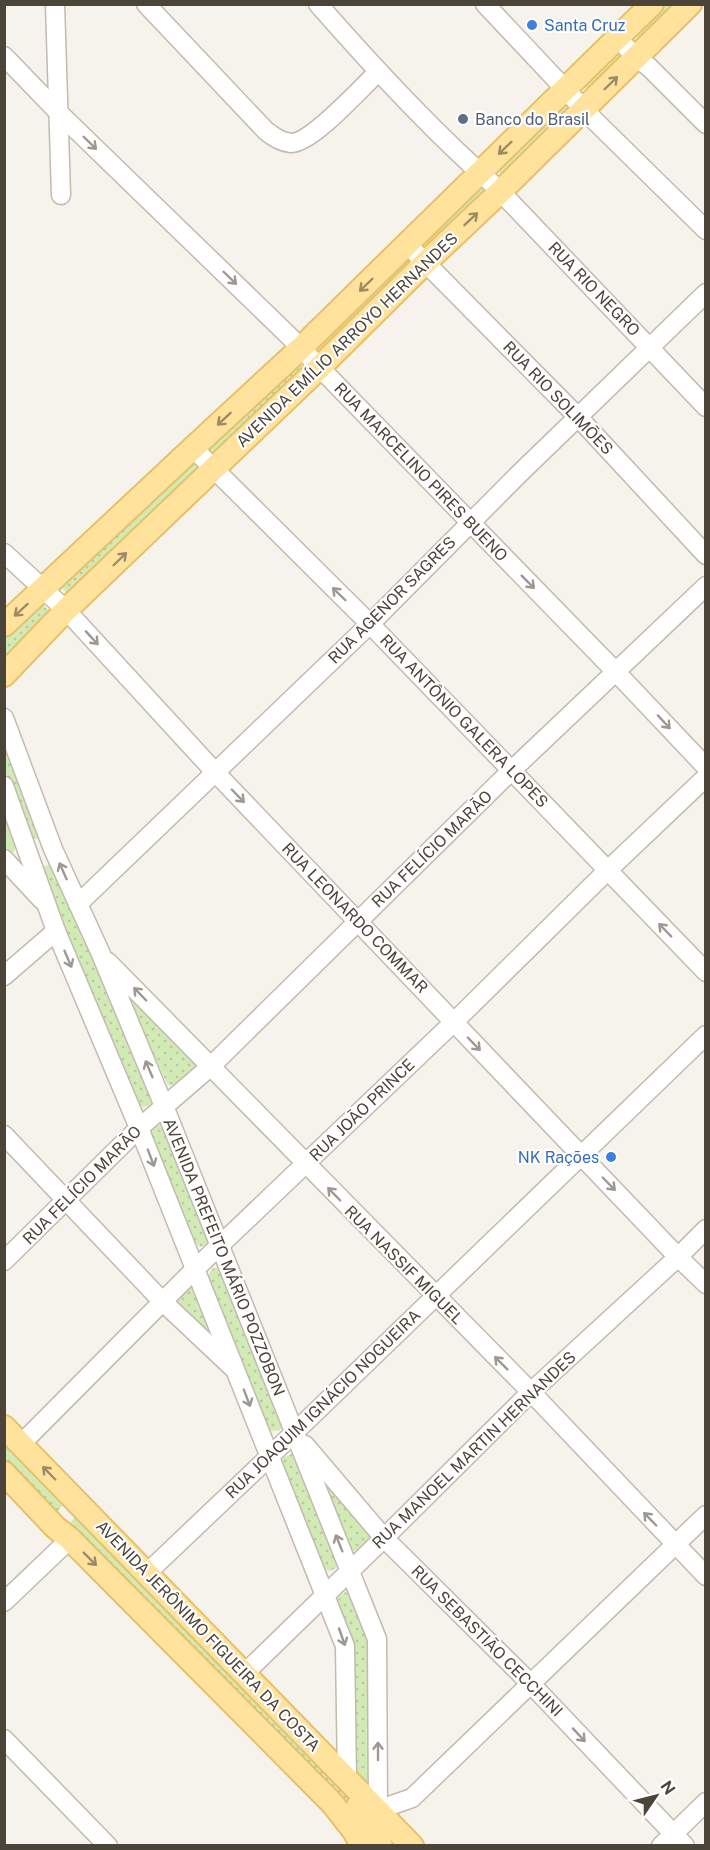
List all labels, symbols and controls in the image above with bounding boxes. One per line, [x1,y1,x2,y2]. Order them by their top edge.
place label: Santa Cruz [544,16,626,35]
marker: Santa Cruz [525,18,539,32]
one-way arrow [603,76,618,91]
place label: Banco do Brasil [475,110,590,129]
marker: Banco do Brasil [456,112,470,126]
one-way arrow [82,136,97,150]
one-way arrow [497,141,512,155]
one-way arrow [464,212,479,227]
street label: AVENIDA EMÍLIO ARROYO HERNANDES [232,228,462,451]
street label: RUA RIO NEGRO [544,238,644,340]
one-way arrow [222,271,237,286]
one-way arrow [358,277,373,292]
street label: RUA RIO SOLIMÕES [499,337,618,459]
street label: RUA MARCELINO PIRES BUENO [330,379,512,565]
one-way arrow [217,412,232,426]
street label: RUA AGENOR SAGRES [324,532,460,668]
one-way arrow [112,552,127,567]
one-way arrow [521,575,536,590]
one-way arrow [332,586,347,601]
one-way arrow [14,603,29,617]
one-way arrow [85,630,99,645]
street label: RUA ANTÔNIO GALERA LOPES [376,630,553,812]
one-way arrow [657,715,671,730]
street label: RUA FELÍCIO MARÃO [367,786,496,911]
one-way arrow [231,789,246,804]
street label: RUA LEONARDO COMMAR [278,839,432,997]
one-way arrow [57,863,68,881]
one-way arrow [658,922,672,937]
one-way arrow [63,949,74,967]
one-way arrow [132,987,147,1002]
one-way arrow [467,1036,482,1051]
street label: RUA JOÃO PRINCE [305,1054,419,1165]
one-way arrow [143,1061,154,1079]
street label: AVENIDA PREFEITO MÁRIO POZZOBON [159,1115,290,1399]
street label: RUA FELÍCIO MARÃO [18,1121,145,1248]
one-way arrow [146,1148,157,1167]
place label: NK Rações [518,1148,599,1167]
marker: NK Rações [604,1150,618,1164]
one-way arrow [602,1177,617,1192]
one-way arrow [327,1187,342,1202]
street label: RUA NASSIF MIGUEL [341,1202,467,1328]
street label: RUA JOAQUIM IGNÁCIO NOGUEIRA [221,1305,425,1503]
street label: RUA MANOEL MARTIN HERNANDES [368,1347,580,1553]
one-way arrow [493,1355,508,1370]
one-way arrow [242,1388,253,1407]
one-way arrow [42,1465,56,1480]
one-way arrow [643,1511,658,1526]
street label: AVENIDA JERÔNIMO FIGUEIRA DA COSTA [92,1516,325,1756]
one-way arrow [333,1534,344,1552]
one-way arrow [83,1552,97,1567]
street label: RUA SEBASTIÃO CECCHINI [407,1561,567,1721]
one-way arrow [337,1628,348,1646]
one-way arrow [572,1727,586,1742]
one-way arrow [372,1742,384,1762]
north arrow [626,1766,686,1826]
text: N [657,1777,679,1798]

